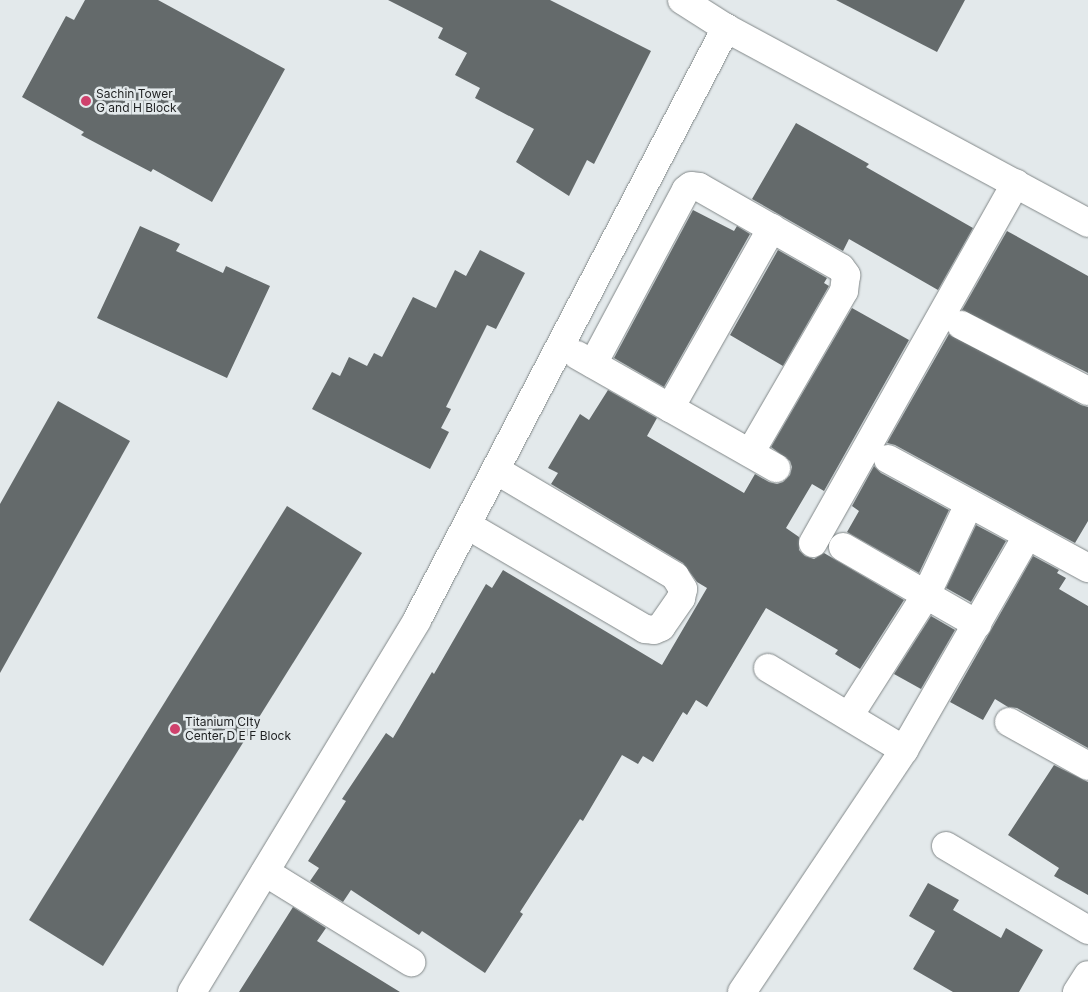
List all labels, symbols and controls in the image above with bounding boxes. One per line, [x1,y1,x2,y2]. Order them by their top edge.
place label: Sachin Tower G and H Block [96,87,177,115]
marker: Sachin Tower G and H Block [80,95,92,107]
place label: Titanium CIty Center D E F Block [185,715,291,743]
marker: Titanium CIty Center D E F Block [169,723,181,735]

